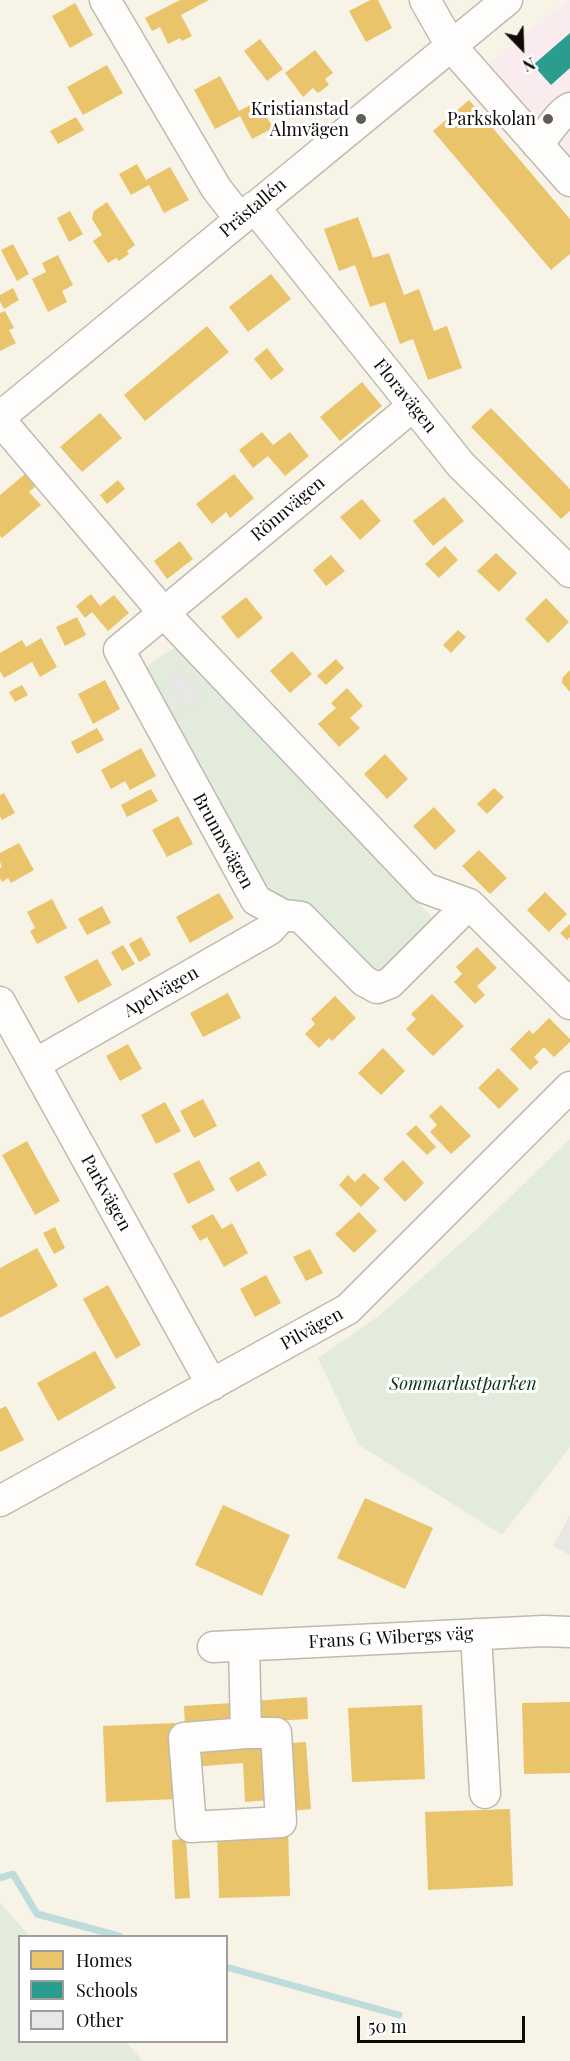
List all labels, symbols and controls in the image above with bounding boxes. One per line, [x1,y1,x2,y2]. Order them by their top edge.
north arrow [492,18,552,78]
text: N [520,53,539,77]
place label: Kristianstad Almvägen [251,98,349,140]
place label: Parkskolan [447,108,536,130]
marker: Kristianstad Almvägen [354,112,368,126]
marker: Parkskolan [541,112,555,126]
street label: Prästallén [215,174,291,242]
street label: Floravägen [369,355,441,437]
street label: Rönnvägen [247,472,329,546]
street label: Brunnsvägen [188,789,258,893]
street label: Apelvägen [120,962,202,1022]
street label: Parkvägen [76,1151,136,1235]
street label: Pilvägen [277,1303,347,1355]
park label: Sommarlustparken [389,1373,537,1395]
street label: Frans G Wibergs väg [308,1623,474,1653]
legend [18,1935,228,2043]
text: Homes [76,1948,132,1972]
text: Schools [76,1978,138,2002]
scale bar [360,2004,528,2042]
text: Other [76,2008,123,2032]
text: 50 m [368,2014,407,2038]

